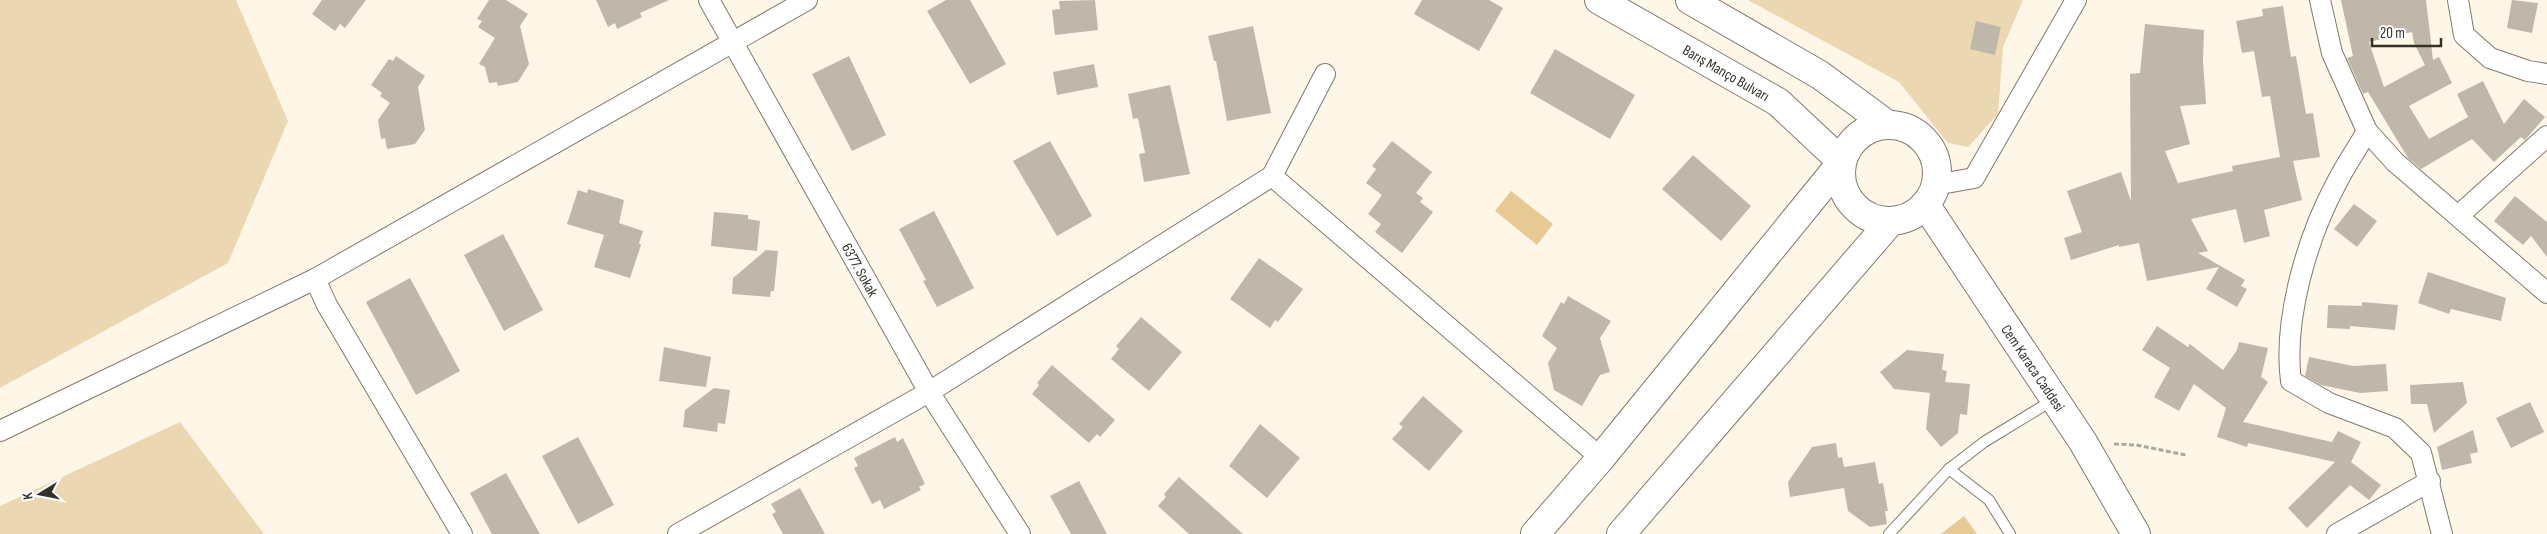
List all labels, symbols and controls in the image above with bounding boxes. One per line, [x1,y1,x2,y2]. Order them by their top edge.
scale bar [2372,15,2441,47]
text: 20 m [2380,24,2405,43]
street label: Barış Manço Bulvarı [1679,41,1773,106]
street label: 6377. Sokak [837,240,882,301]
street label: Cem Karaca Caddesi [1996,321,2069,416]
north arrow [15,469,65,519]
text: K [19,491,37,501]

